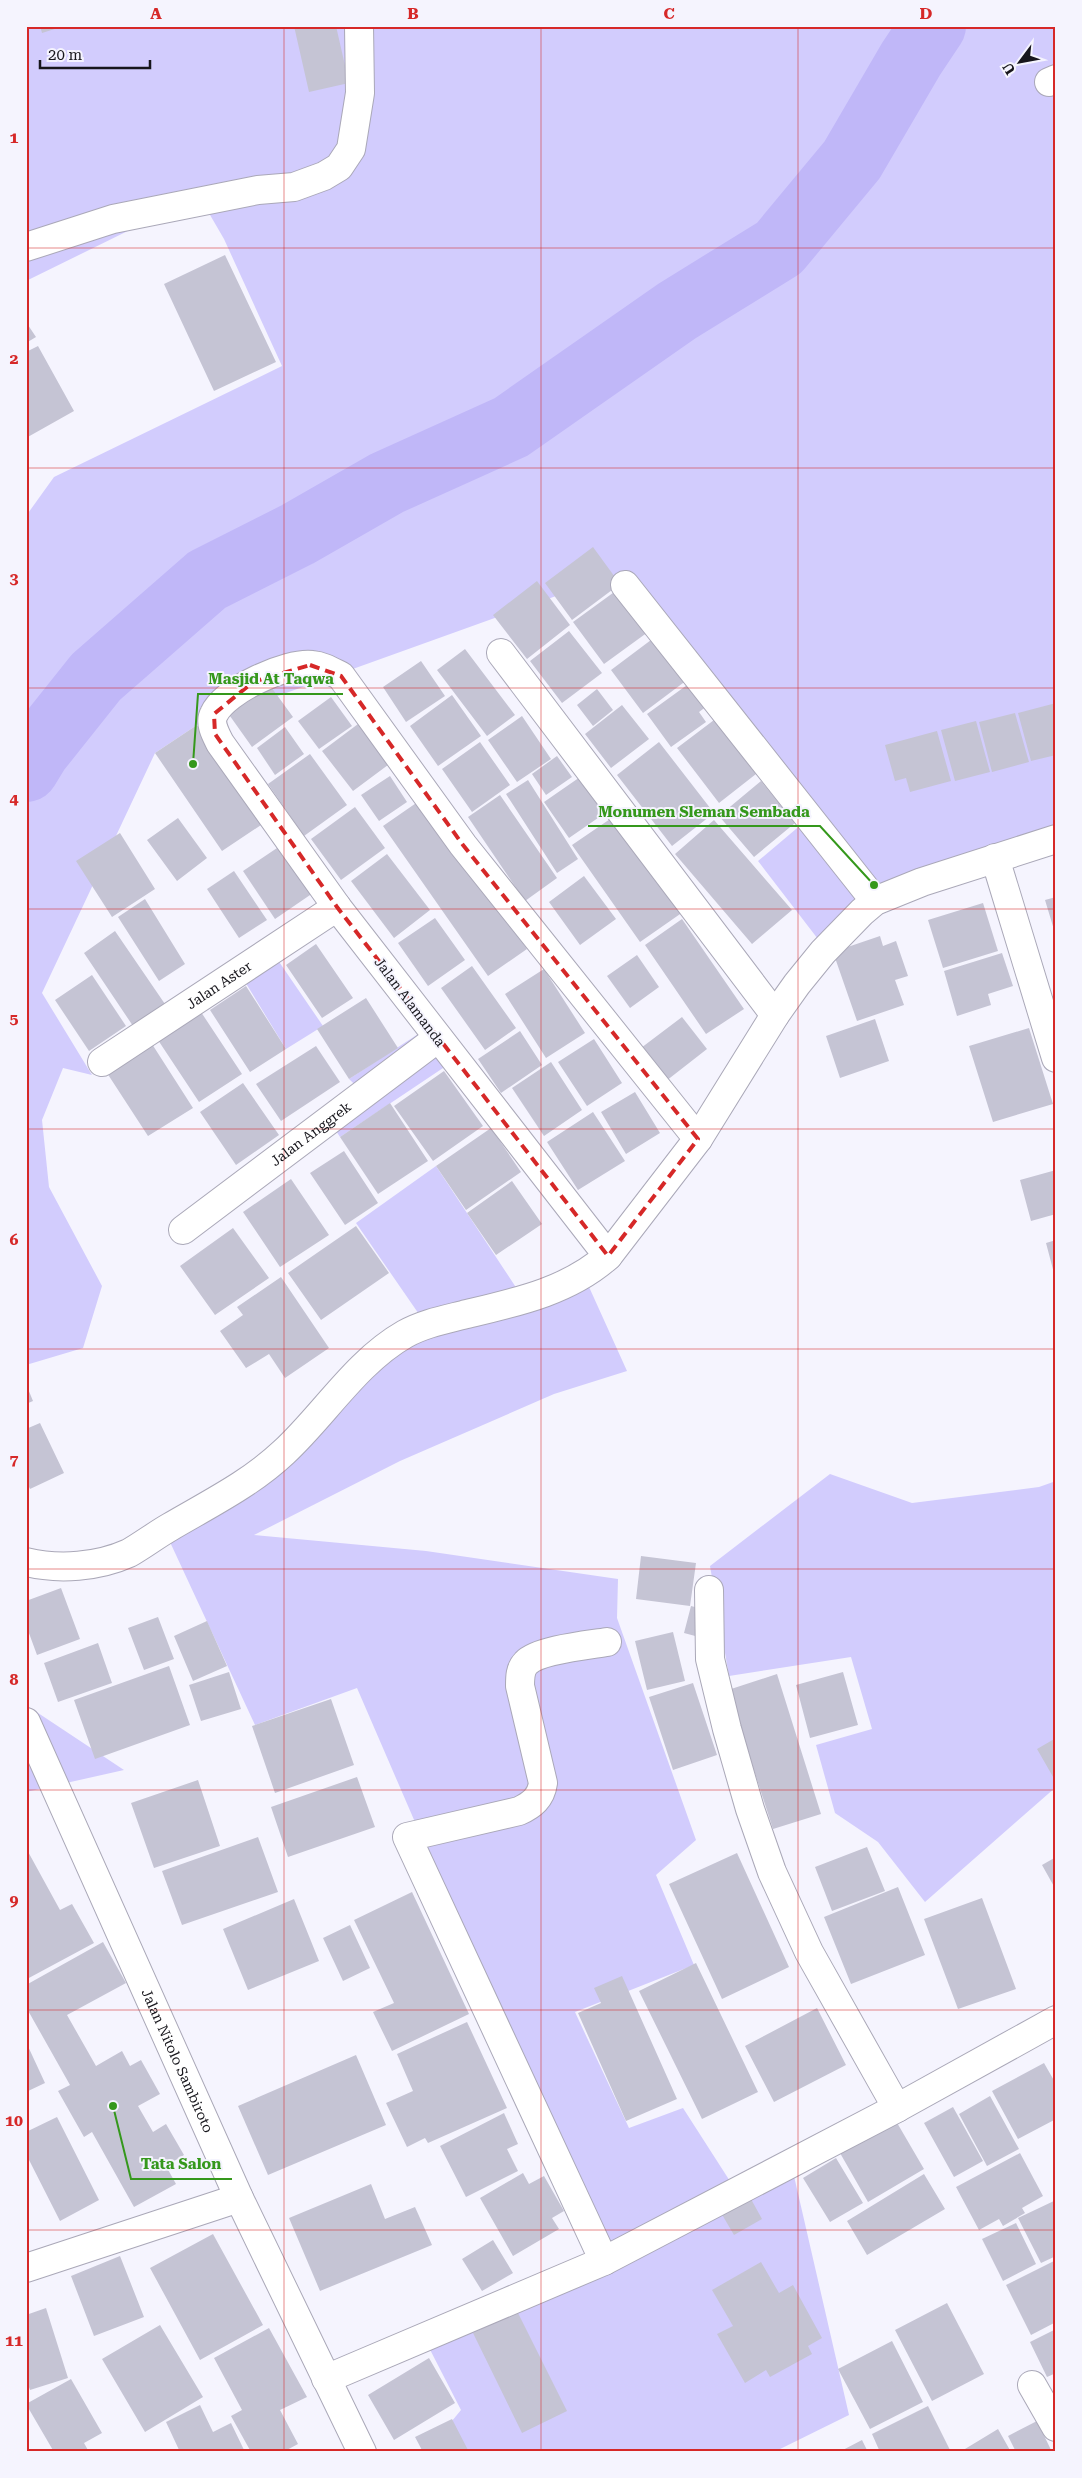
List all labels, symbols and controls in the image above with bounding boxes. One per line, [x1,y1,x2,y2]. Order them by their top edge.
text: A [150,4,162,23]
text: B [407,4,419,23]
text: C [663,4,675,23]
text: D [920,4,933,23]
scale bar [40,38,150,70]
north arrow [994,38,1044,88]
text: 20 m [48,46,83,64]
text: U [999,60,1019,78]
text: 1 [10,128,19,147]
text: 2 [10,349,19,368]
text: 3 [10,569,19,588]
callout: Masjid At Taqwa [198,664,343,694]
text: Masjid At Taqwa [208,670,334,688]
text: 4 [10,789,19,808]
callout: Monumen Sleman Sembada [588,796,820,826]
text: Monumen Sleman Sembada [598,803,810,821]
street label: Jalan Alamanda [371,954,449,1050]
street label: Jalan Aster [183,958,255,1012]
text: 5 [10,1009,19,1028]
street label: Jalan Anggrek [267,1098,354,1169]
text: 6 [10,1230,19,1249]
text: 7 [10,1450,19,1469]
text: 8 [10,1670,19,1689]
text: 9 [10,1891,19,1910]
street label: Jalan Nitolo Sambiroto [138,1986,217,2135]
text: 10 [5,2111,23,2130]
callout: Tata Salon [131,2149,232,2179]
text: Tata Salon [141,2155,221,2173]
text: 11 [5,2331,23,2350]

